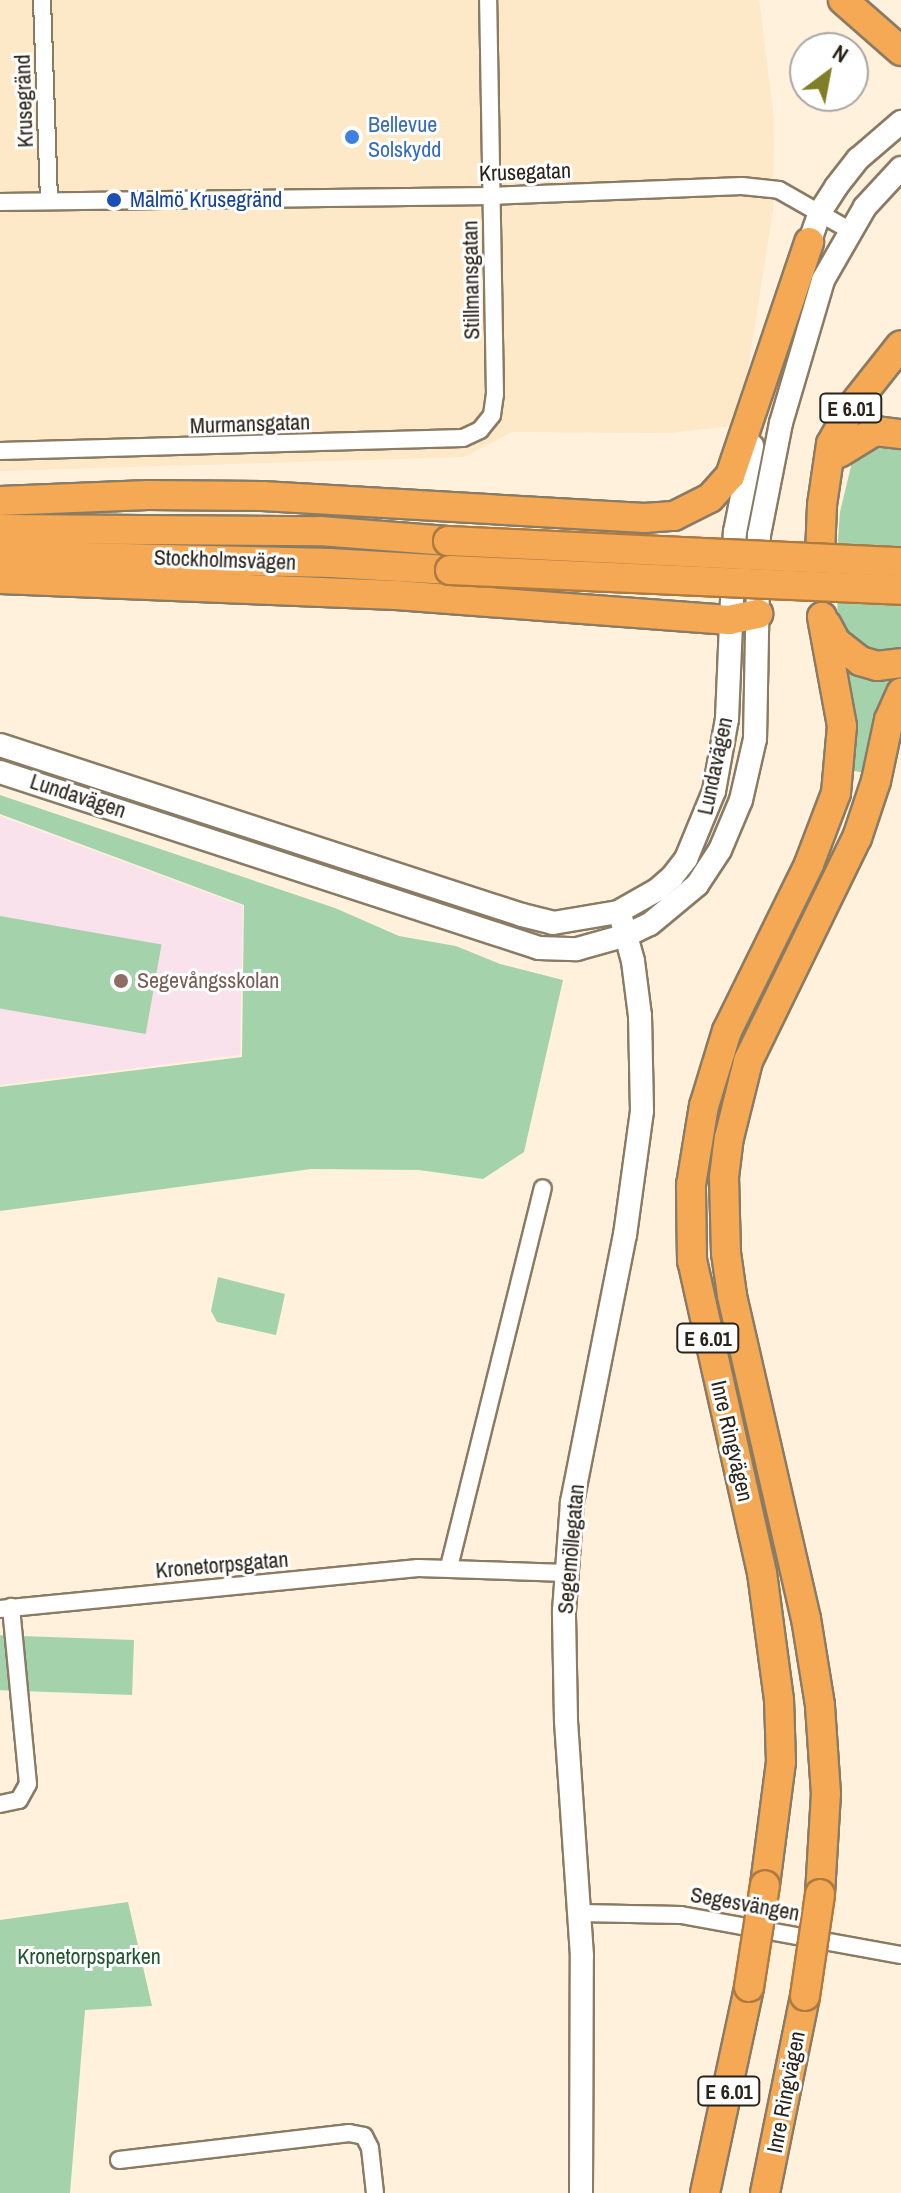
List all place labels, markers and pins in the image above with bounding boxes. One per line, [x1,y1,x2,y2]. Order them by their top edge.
place label: Bellevue Solskydd [368,111,441,162]
marker: Bellevue Solskydd [343,128,361,146]
place label: Malmö Krusegränd [130,187,282,213]
marker: Malmö Krusegränd [105,191,123,209]
place label: Segevångsskolan [137,968,279,994]
marker: Segevångsskolan [112,972,130,990]

